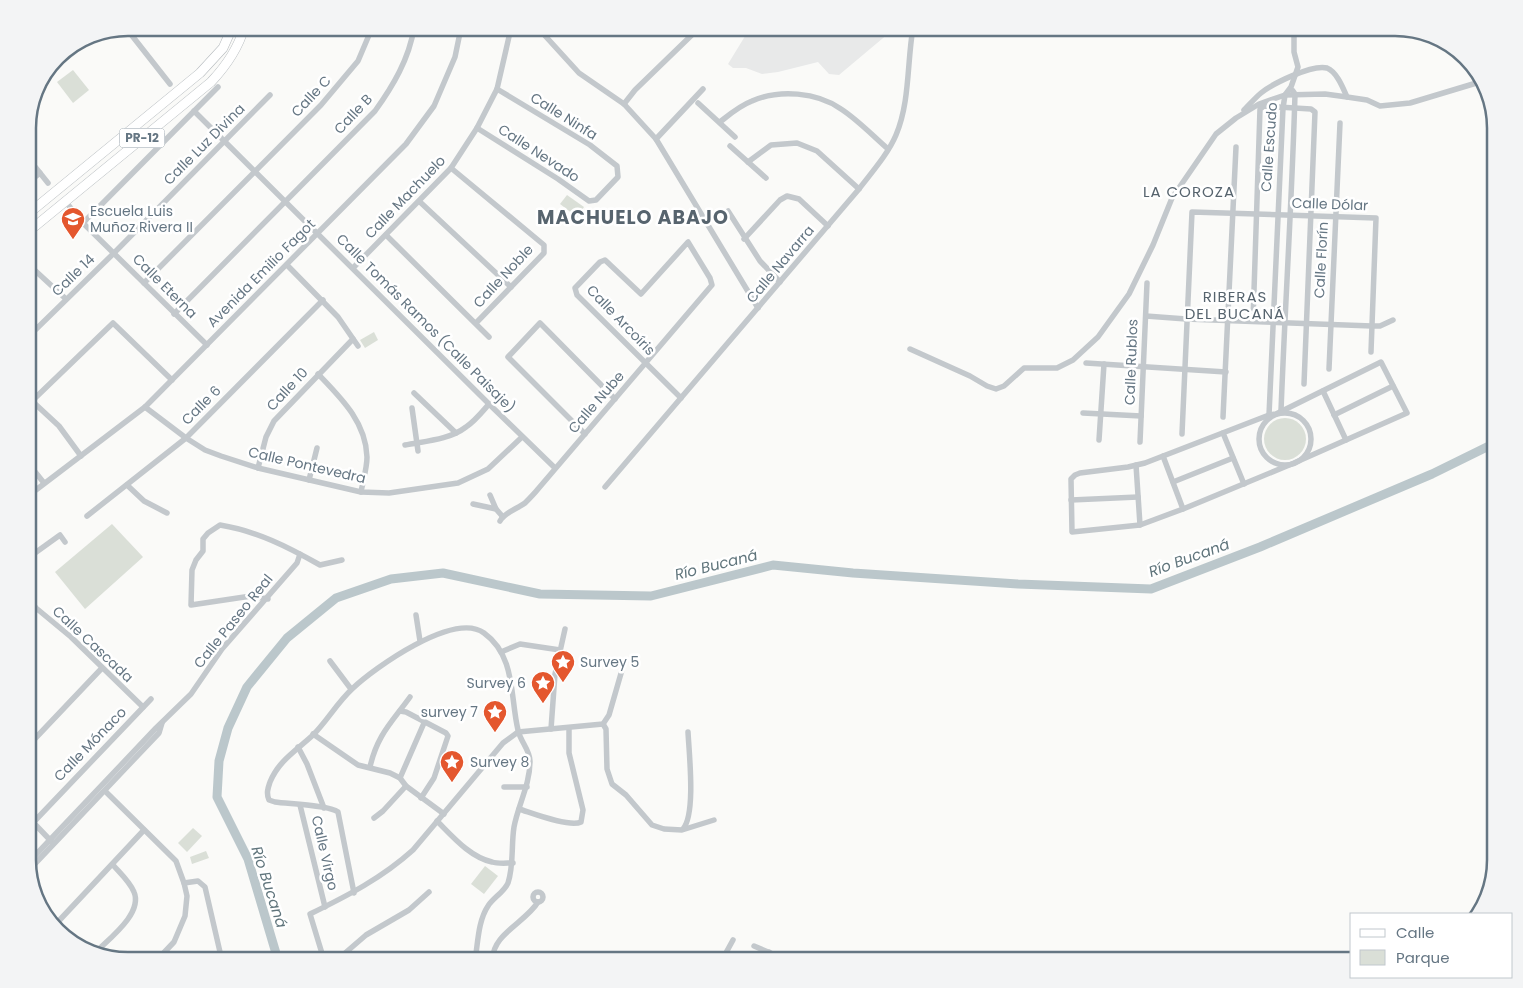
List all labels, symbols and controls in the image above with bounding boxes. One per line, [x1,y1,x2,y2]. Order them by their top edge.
street label: Calle C [287,71,335,121]
street label: Calle Ninfa [527,87,601,145]
street label: Calle B [329,90,377,138]
street label: Calle Luz Divina [159,99,249,189]
street label: Calle Escudo [1256,101,1282,193]
street label: Calle Nevado [494,119,584,187]
road number: PR-12 [120,128,164,148]
street label: Calle Machuelo [360,151,450,243]
district label: LA COROZA [1143,181,1235,202]
street label: Calle Dólar [1291,193,1369,215]
place label: Escuela Luis Muñoz Rivera II [90,201,193,237]
district label: MACHUELO ABAJO [537,204,729,231]
school or university icon: Escuela Luis Muñoz Rivera II [60,206,86,240]
street label: Avenida Emilio Fagot [202,214,320,332]
street label: Calle Navarra [741,221,819,307]
street label: Calle Florín [1309,221,1333,299]
street label: Calle Tomás Ramos (Calle Paisaje) [332,229,520,417]
street label: Calle Noble [468,240,538,312]
street label: Calle 14 [47,249,99,301]
street label: Calle Eterna [128,249,202,323]
street label: Calle Arcoíris [582,280,660,360]
district label: RIBERAS DEL BUCANÁ [1185,286,1285,324]
street label: Calle Rublos [1120,319,1142,405]
street label: Calle 10 [262,363,312,415]
street label: Calle Nube [563,366,629,437]
street label: Calle 6 [177,381,225,429]
street label: Calle Pontevedra [246,442,368,488]
water label: Río Bucaná [1145,533,1232,582]
water label: Río Bucaná [672,544,759,585]
street label: Calle Paseo Real [189,570,277,672]
street label: Calle Cascada [48,601,138,687]
place icon: Survey 5 [550,649,576,683]
place label: Survey 5 [580,652,639,672]
place icon: Survey 6 [530,670,556,704]
place label: Survey 6 [467,673,526,693]
place icon: survey 7 [482,699,508,733]
street label: Calle Mónaco [49,702,131,786]
place label: survey 7 [421,702,478,722]
place icon: Survey 8 [439,749,465,783]
place label: Survey 8 [470,752,530,772]
street label: Calle Virgo [307,814,343,892]
water label: Río Bucaná [246,843,293,930]
legend [1350,913,1513,978]
text: Calle [1396,922,1434,943]
text: Parque [1396,947,1449,968]

